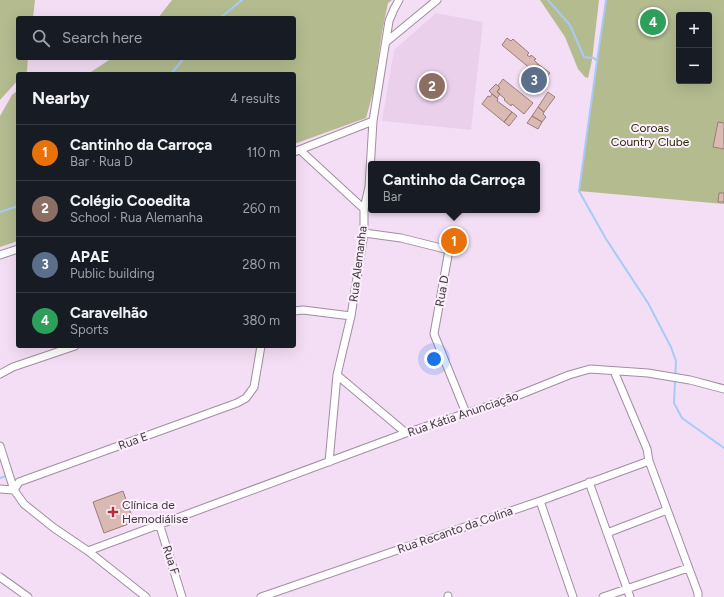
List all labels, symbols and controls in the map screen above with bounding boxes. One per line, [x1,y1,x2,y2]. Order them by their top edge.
pin: 4 [640,7,666,37]
map controls [676,12,712,84]
button: + [676,12,712,48]
search box [16,16,296,60]
icon: search [30,27,52,49]
text: Search here [62,29,142,47]
button: − [676,48,712,84]
pin: 3 [521,65,547,95]
pin: 2 [419,71,445,101]
text: Nearby [32,88,90,108]
text: 4 results [230,91,280,106]
park label: Coroas Country Clube [611,121,690,149]
text: Cantinho da Carroça [70,136,212,154]
text: 1 [42,145,48,160]
text: 110 m [247,145,280,160]
text: Bar · Rua D [70,154,133,169]
popup [368,161,540,213]
text: Cantinho da Carroça [383,171,525,189]
text: Bar [383,189,402,204]
text: Colégio Cooedita [70,192,190,210]
text: 2 [41,201,49,216]
text: 260 m [243,201,280,216]
text: School · Rua Alemanha [70,210,203,225]
street label: Rua Alemanha [346,225,370,303]
pin: 1 [441,226,467,256]
text: APAE [70,248,109,266]
text: 3 [41,257,49,272]
text: 280 m [242,257,280,272]
text: Public building [70,266,155,281]
street label: Rua D [432,274,452,308]
text: Caravelhão [70,304,148,322]
text: 4 [41,313,49,328]
text: 380 m [242,313,280,328]
text: Sports [70,322,109,337]
your location [424,349,444,369]
street label: Rua Kátia Anunciação [406,388,520,440]
street label: Rua E [116,429,150,453]
place label: Clínica de Hemodiálise [122,498,189,526]
street label: Rua Recanto da Colina [395,504,515,556]
marker: Clínica de Hemodiálise [107,506,119,518]
street label: Rua F [160,544,182,577]

